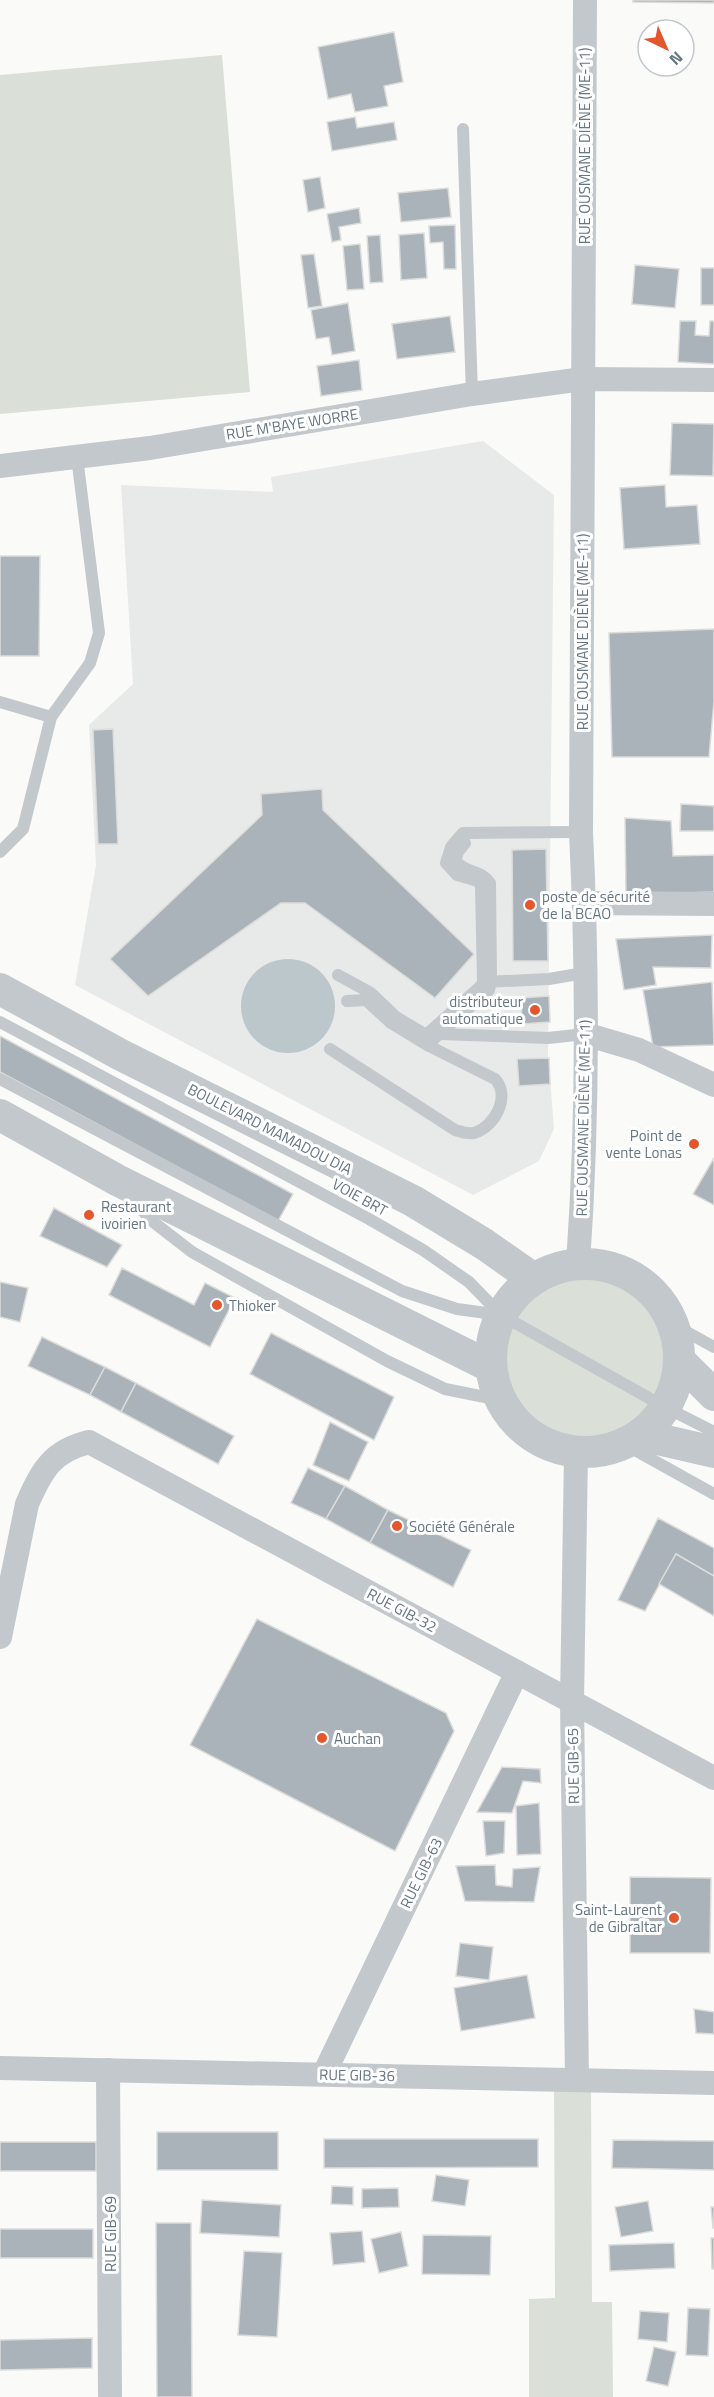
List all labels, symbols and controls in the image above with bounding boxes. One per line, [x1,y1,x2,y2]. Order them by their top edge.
north arrow [636,18,696,78]
text: N [664,46,689,71]
street label: RUE OUSMANE DIÈNE (ME-11) [573,48,596,244]
street label: RUE M'BAYE WORRE [224,402,360,446]
street label: RUE OUSMANE DIÈNE (ME-11) [571,534,594,730]
place label: poste de sécurité de la BCAO [542,885,650,925]
marker: poste de sécurité de la BCAO [523,898,537,912]
place label: distributeur automatique [442,990,523,1030]
marker: distributeur automatique [528,1003,542,1017]
street label: RUE OUSMANE DIÈNE (ME-11) [570,1019,596,1217]
street label: BOULEVARD MAMADOU DIA [184,1078,356,1181]
place label: Point de vente Lonas [606,1124,682,1164]
marker: Point de vente Lonas [687,1137,701,1151]
street label: VOIE BRT [328,1172,392,1222]
place label: Restaurant ivoirien [101,1195,172,1235]
marker: Restaurant ivoirien [82,1208,96,1222]
place label: Thioker [229,1294,276,1317]
marker: Thioker [210,1298,224,1312]
place label: Société Générale [409,1515,515,1538]
marker: Société Générale [390,1519,404,1533]
street label: RUE GIB-32 [363,1582,441,1638]
place label: Auchan [334,1727,381,1750]
street label: RUE GIB-65 [561,1728,585,1804]
marker: Auchan [315,1731,329,1745]
street label: RUE GIB-63 [394,1834,448,1912]
place label: Saint-Laurent de Gibraltar [575,1898,663,1938]
marker: Saint-Laurent de Gibraltar [667,1911,681,1925]
street label: RUE GIB-36 [319,2063,395,2087]
street label: RUE GIB-69 [99,2196,122,2272]

